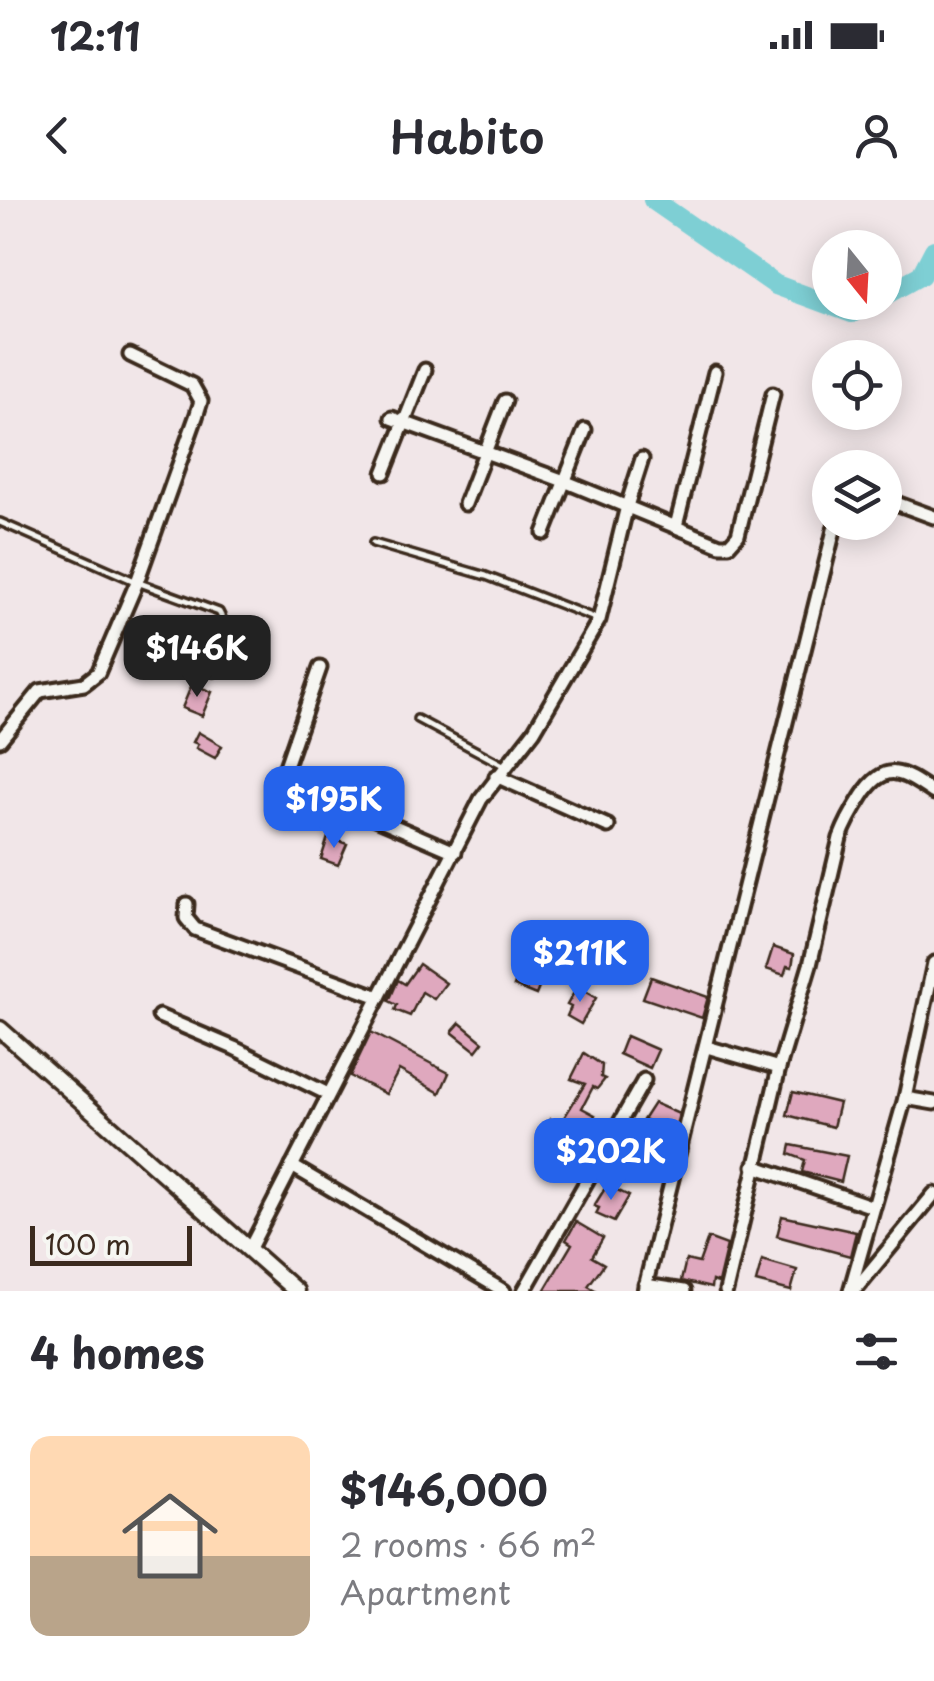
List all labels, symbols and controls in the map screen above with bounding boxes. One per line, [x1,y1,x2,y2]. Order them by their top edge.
text: 12:11 [50,7,140,64]
text: Habito [390,101,544,169]
icon: back [30,108,85,163]
icon: person [849,108,904,163]
north arrow [812,230,902,320]
map controls [812,230,902,540]
button: locate [812,340,902,430]
button: layers [812,450,902,540]
pin: $146K [127,615,267,700]
text: $146K [146,623,248,671]
pin: $195K [264,766,404,851]
text: $195K [286,774,382,822]
pin: $211K [510,920,650,1005]
text: $211K [533,928,627,976]
pin: $202K [541,1118,681,1203]
text: $202K [556,1126,666,1174]
scale bar [30,1221,192,1266]
text: 100 m [45,1222,131,1265]
text: 4 homes [30,1320,205,1383]
icon: filters [849,1324,904,1379]
text: $146,000 [340,1457,548,1520]
icon: home [110,1476,230,1596]
text: 2 rooms · 66 m² [340,1520,597,1568]
text: Apartment [340,1568,511,1616]

